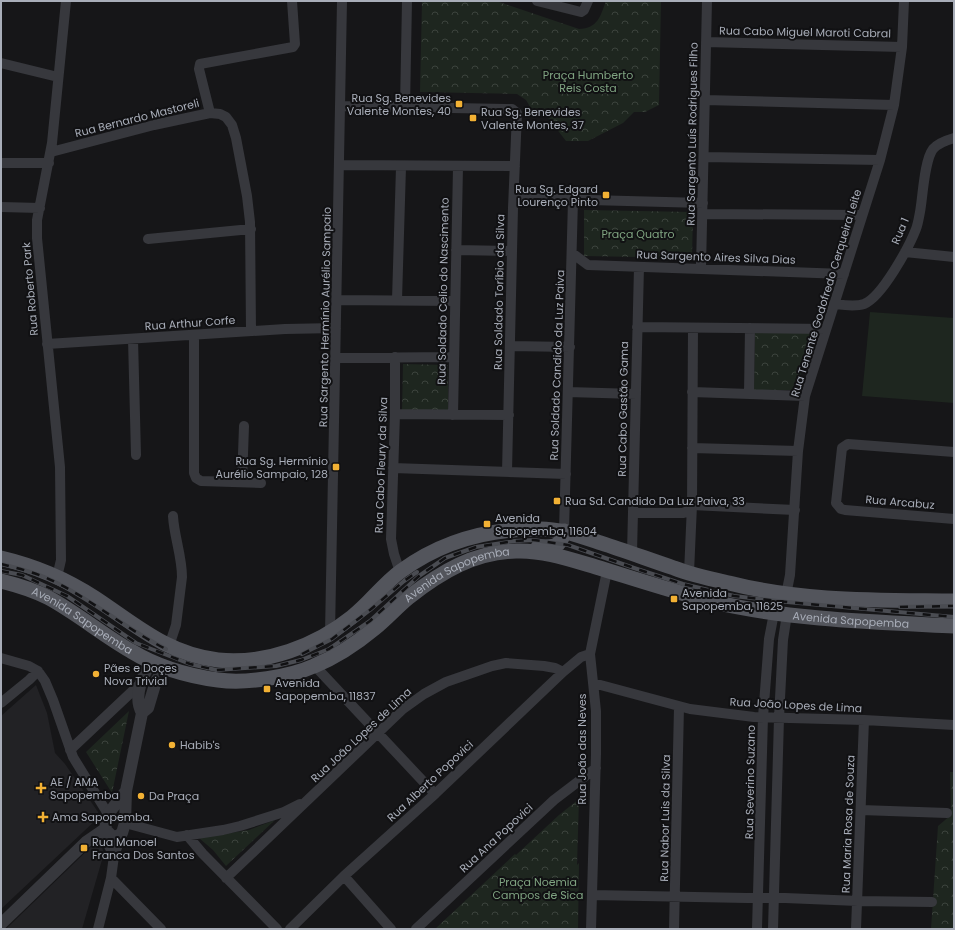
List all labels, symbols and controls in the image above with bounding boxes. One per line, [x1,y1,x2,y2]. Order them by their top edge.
street label: Rua Cabo Miguel Maroti Cabral [719,23,891,41]
street label: Rua Sargento Luís Rodrigues Filho [682,42,702,226]
park label: Praça Humberto Reis Costa [543,67,633,96]
place label: Rua Sg. Benevides Valente Montes, 40 [347,90,451,119]
street label: Rua Bernardo Mastoreli [73,95,201,141]
marker: Rua Sg. Benevides Valente Montes, 40 [454,99,464,109]
place label: Rua Sg. Benevides Valente Montes, 37 [481,104,584,133]
marker: Rua Sg. Benevides Valente Montes, 37 [468,113,478,123]
place label: Rua Sg. Edgard Lourenço Pinto [515,181,598,210]
street label: Rua Tenente Godofredo Cerqueira Leite [787,187,865,399]
marker: Rua Sg. Edgard Lourenço Pinto [601,190,611,200]
street label: Rua Soldado Celio do Nascimento [433,197,453,385]
street label: Rua Sargento Hermínio Aurélio Sampaio [315,207,335,427]
street label: Rua Soldado Toríbio da Silva [490,214,508,370]
street label: Rua 1 [887,215,913,247]
park label: Praça Quatro [601,226,675,242]
street label: Rua Roberto Park [18,241,42,336]
street label: Rua Sargento Aires Silva Dias [636,246,796,268]
street label: Rua Soldado Candido da Luz Paiva [546,269,568,461]
street label: Rua Arthur Corfe [144,312,236,334]
street label: Rua Cabo Gastão Gama [614,341,632,477]
street label: Rua Cabo Fleury da Silva [371,397,391,533]
place label: Rua Sg. Hermínio Aurélio Sampaio, 128 [215,453,328,482]
marker: Rua Sg. Hermínio Aurélio Sampaio, 128 [331,462,341,472]
street label: Rua Arcabuz [865,491,935,513]
place label: Rua Sd. Candido Da Luz Paiva, 33 [565,493,745,509]
marker: Rua Sd. Candido Da Luz Paiva, 33 [552,496,562,506]
place label: Avenida Sapopemba, 11604 [495,510,597,539]
marker: Avenida Sapopemba, 11604 [482,519,492,529]
street label: Avenida Sapopemba [400,543,510,606]
street label: Avenida Sapopemba [29,583,136,658]
place label: Avenida Sapopemba, 11625 [682,585,783,614]
marker: Avenida Sapopemba, 11625 [669,594,679,604]
street label: Avenida Sapopemba [792,607,910,632]
place label: Pães e Doçes Nova Trivial [104,660,177,689]
marker: Pães e Doçes Nova Trivial [91,669,101,679]
place label: Avenida Sapopemba, 11837 [275,675,375,704]
marker: Avenida Sapopemba, 11837 [262,684,272,694]
street label: Rua João Lopes de Lima [307,684,415,786]
street label: Rua João das Neves [574,693,590,805]
street label: Rua João Lopes de Lima [729,694,863,716]
street label: Rua Severino Suzano [741,725,759,839]
place label: Habib's [180,737,220,753]
street label: Rua Alberto Popovici [383,737,477,825]
marker: Habib's [167,740,177,750]
street label: Rua Nabor Luis da Silva [656,754,674,882]
street label: Rua Maria Rosa de Souza [838,755,858,893]
place label: AE / AMA Sapopemba [50,774,119,803]
marker: AE / AMA Sapopemba [35,782,47,794]
place label: Da Praça [149,788,199,804]
marker: Da Praça [136,791,146,801]
street label: Rua Ana Popovici [456,800,536,876]
place label: Ama Sapopemba. [52,809,152,825]
marker: Ama Sapopemba. [37,811,49,823]
place label: Rua Manoel Franca Dos Santos [92,834,195,863]
marker: Rua Manoel Franca Dos Santos [79,843,89,853]
park label: Praça Noemia Campos de Sica [493,874,583,903]

